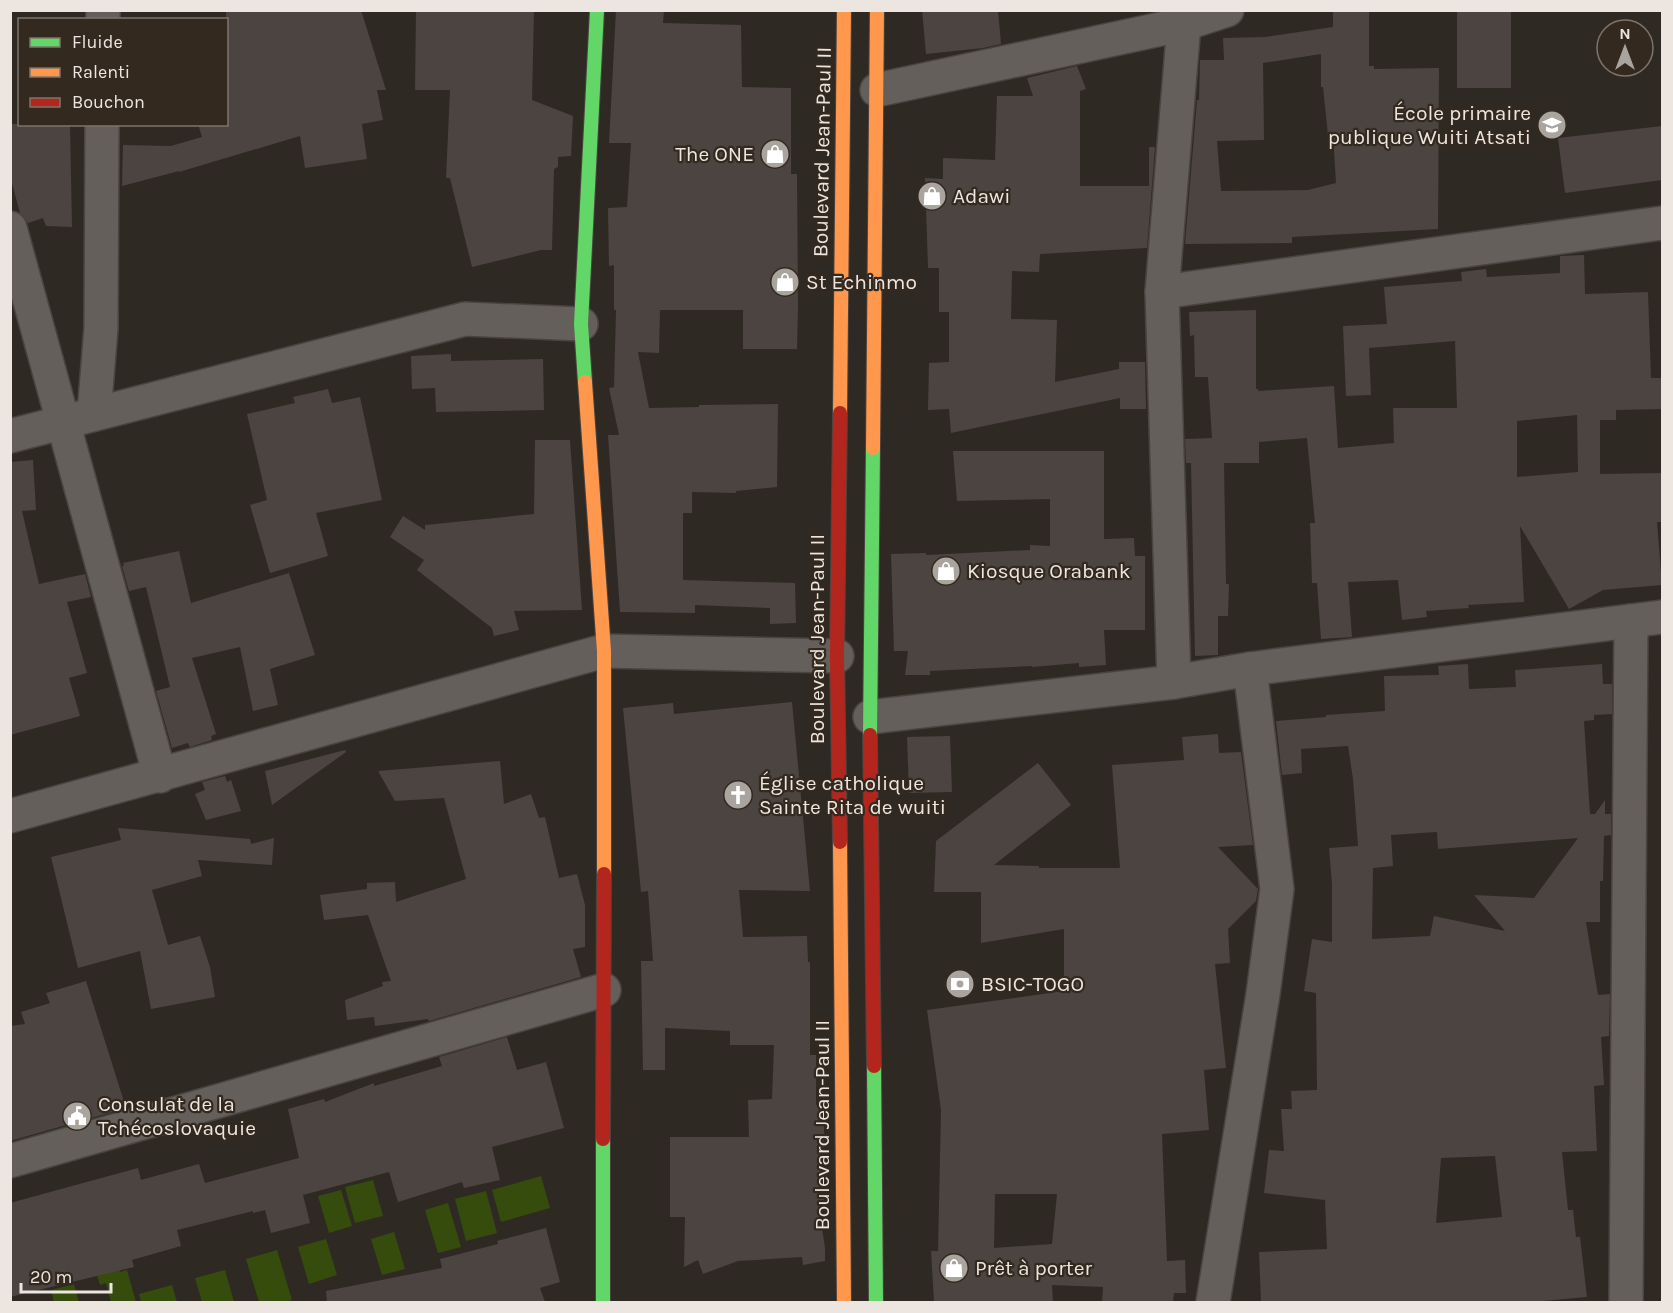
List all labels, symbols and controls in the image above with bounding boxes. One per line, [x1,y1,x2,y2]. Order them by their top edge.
legend [18,18,228,126]
north arrow [1595,18,1655,78]
text: N [1619,24,1631,43]
text: Fluide [72,31,123,53]
street label: Boulevard Jean-Paul II [808,47,836,257]
text: Ralenti [72,61,130,83]
text: Bouchon [72,91,145,113]
place label: École primaire publique Wuiti Atsati [1328,101,1531,149]
school or university icon: École primaire publique Wuiti Atsati [1536,109,1568,141]
shop icon: The ONE [759,138,791,170]
place label: The ONE [675,142,754,166]
shop icon: Adawi [916,180,948,212]
place label: Adawi [953,184,1011,208]
shop icon: St Echinmo [769,266,801,298]
place label: St Echinmo [806,270,917,294]
street label: Boulevard Jean-Paul II [805,534,829,744]
shop icon: Kiosque Orabank [930,555,962,587]
place label: Kiosque Orabank [967,559,1131,583]
place label: Église catholique Sainte Rita de wuiti [759,771,946,819]
church icon: Église catholique Sainte Rita de wuiti [722,779,754,811]
bank icon: BSIC-TOGO [944,968,976,1000]
place label: BSIC-TOGO [981,972,1084,996]
street label: Boulevard Jean-Paul II [810,1020,834,1230]
place label: Consulat de la Tchécoslovaquie [98,1092,256,1140]
public building icon: Consulat de la Tchécoslovaquie [61,1100,93,1132]
shop icon: Prêt à porter [938,1252,970,1284]
scale bar [21,1256,111,1294]
place label: Prêt à porter [975,1256,1092,1280]
text: 20 m [30,1266,72,1288]

